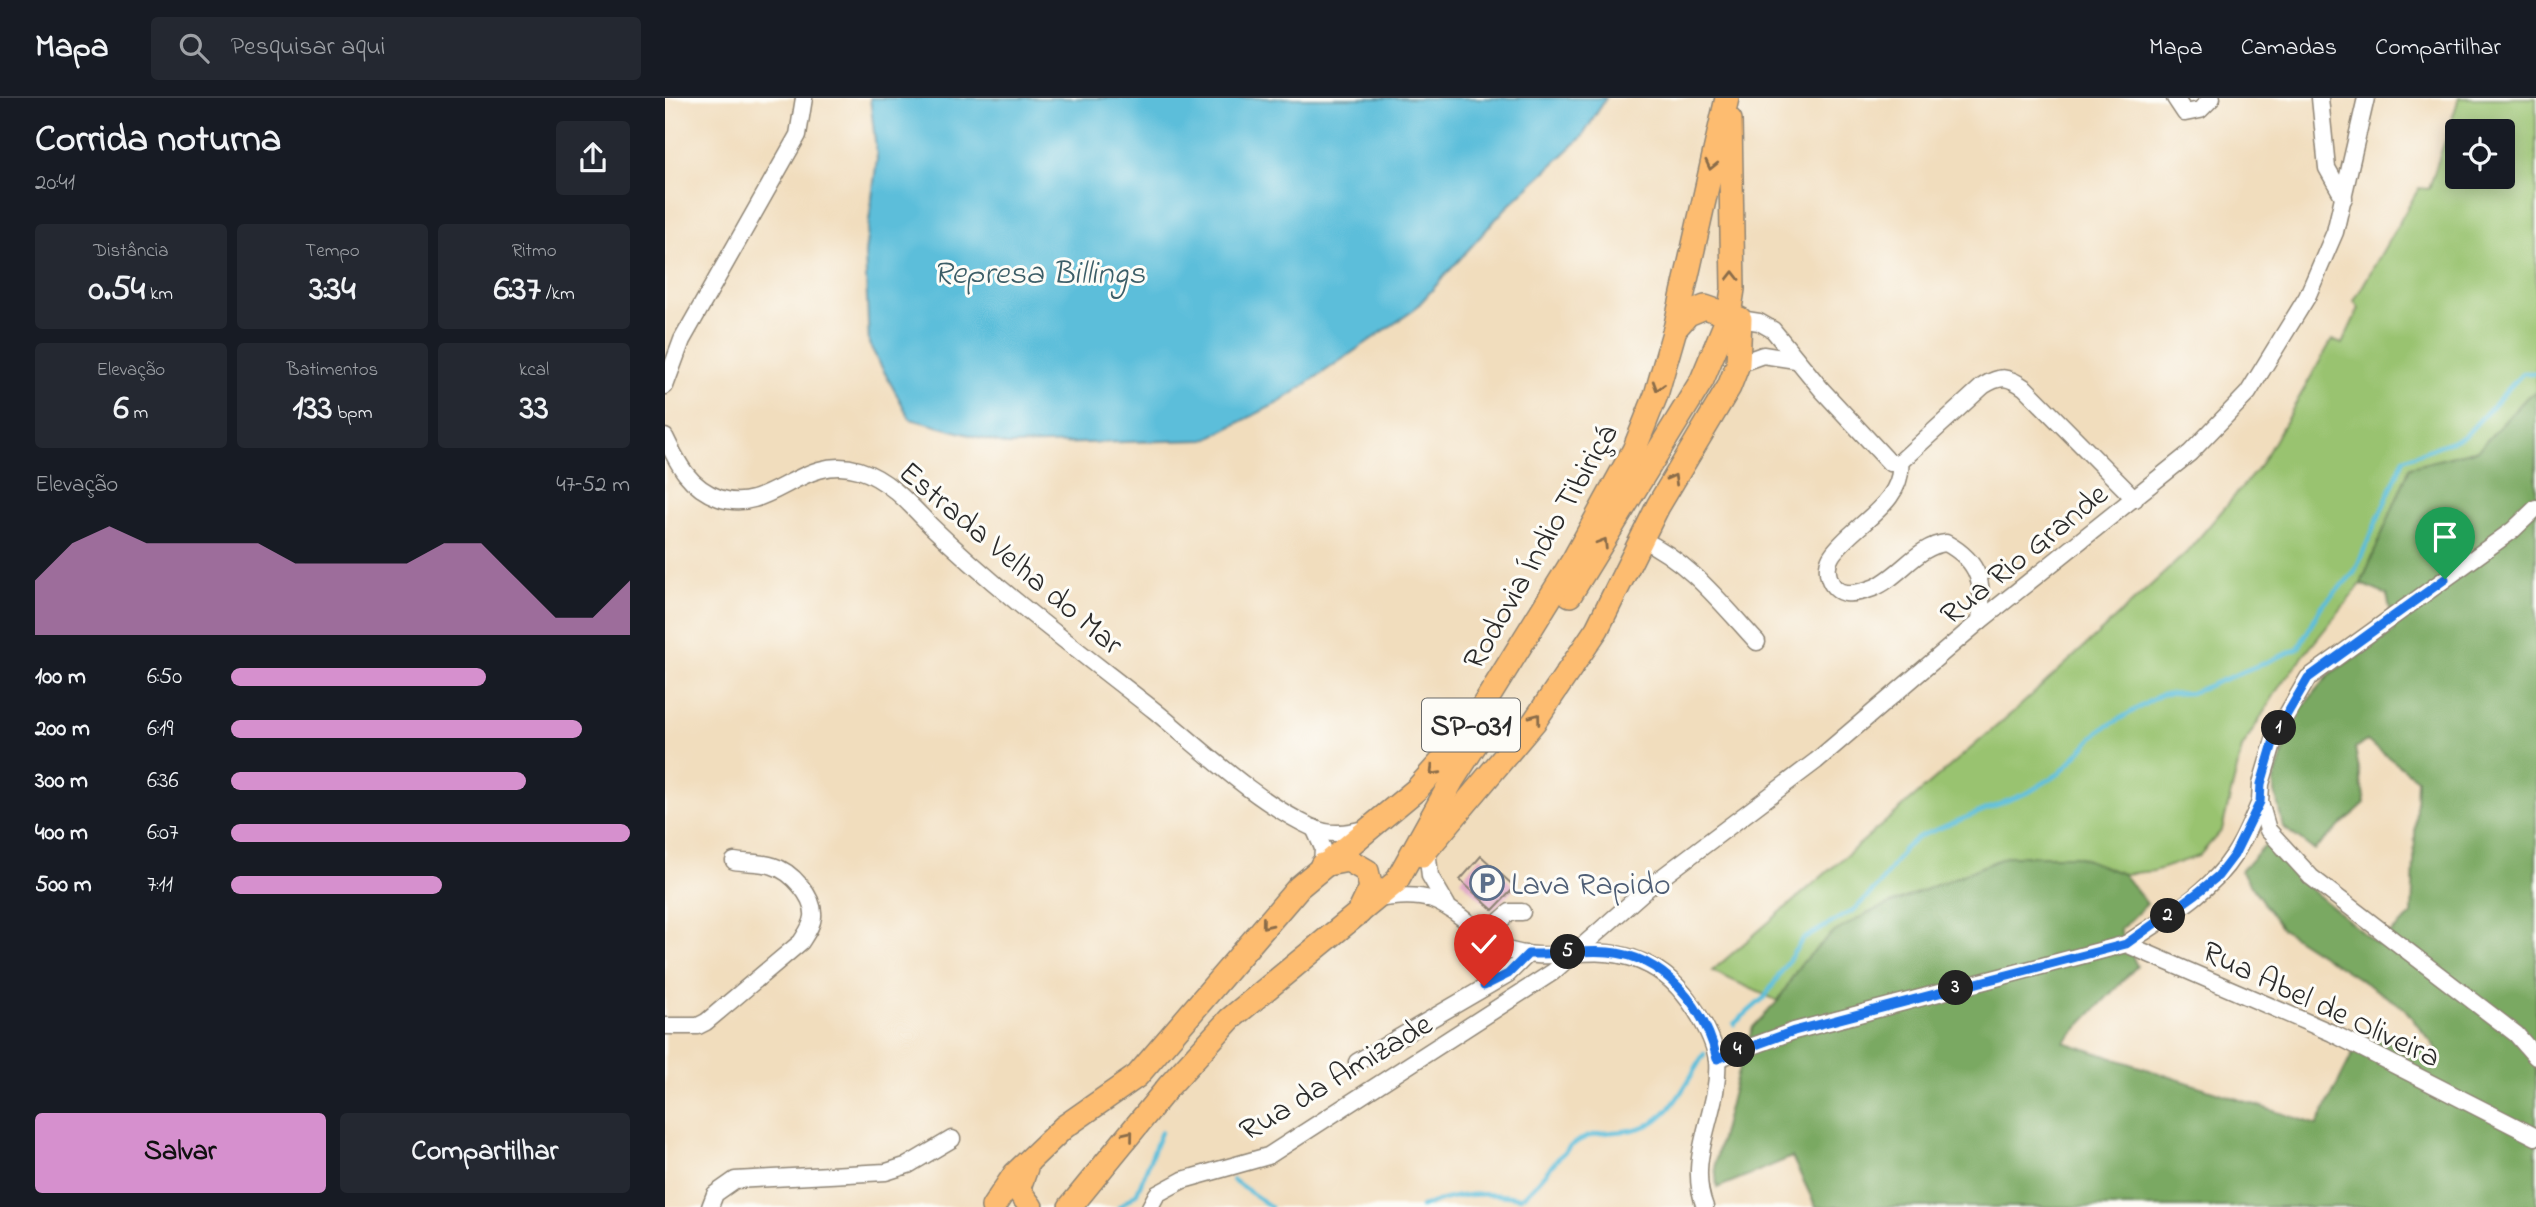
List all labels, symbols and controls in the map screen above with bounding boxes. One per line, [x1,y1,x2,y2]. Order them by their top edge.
search box [151,17,641,80]
text: Mapa [35,24,109,72]
icon: search [175,29,213,67]
text: Pesquisar aqui [231,29,385,67]
text: Mapa [2149,31,2203,66]
text: Camadas [2241,31,2337,66]
text: Compartilhar [2375,31,2501,66]
text: Corrida noturna [35,113,281,169]
map controls [2445,119,2515,189]
button: locate [2445,119,2515,189]
button: share [556,121,630,195]
one-way arrow [1705,158,1720,170]
text: 20:41 [35,167,75,200]
text: Distância [93,238,168,265]
text: Tempo [305,238,360,265]
text: Ritmo [512,238,557,265]
water label: Represa Billings [933,251,1145,300]
text: 0.54 [89,265,145,316]
text: 3:34 [309,265,356,316]
text: 6:37 [494,265,541,316]
one-way arrow [1725,270,1741,281]
text: km [145,281,173,308]
text: /km [541,281,575,308]
text: Elevação [96,357,165,384]
text: Batimentos [287,357,378,384]
text: kcal [519,357,549,384]
one-way arrow [1652,379,1667,391]
text: 6 [113,384,129,435]
text: 133 [293,384,333,435]
text: 33 [520,384,549,435]
text: m [129,400,148,427]
text: bpm [333,400,372,427]
street label: Rodovia Índio Tibiriçá [1452,416,1632,679]
street label: Estrada Velha do Mar [887,451,1133,668]
text: Elevação [35,469,118,502]
text: 47–52 m [556,469,630,502]
one-way arrow [1665,473,1678,486]
street label: Rua Rio Grande [1931,473,2120,638]
pin [2415,507,2475,579]
icon: arrive [2426,518,2464,556]
one-way arrow [1594,538,1607,551]
text: 100 m [35,661,86,694]
text: 6:50 [147,661,182,694]
road number: SP-031 [1422,698,1520,752]
pin: 1 [2261,710,2297,746]
text: 200 m [35,713,90,746]
text: 6:19 [147,713,173,746]
one-way arrow [1528,714,1541,726]
text: 1 [2275,714,2282,741]
one-way arrow [1430,763,1442,775]
text: 300 m [35,765,88,798]
text: 6:36 [147,765,179,798]
text: 400 m [35,817,88,850]
text: 6:07 [147,817,179,850]
place label: Lava Rapido [1511,863,1671,910]
parking icon: Lava Rapido [1468,864,1506,902]
text: 500 m [35,869,92,902]
text: 7:11 [147,869,173,902]
pin: 2 [2151,898,2185,934]
text: 2 [2163,902,2172,929]
pin [1454,914,1514,986]
one-way arrow [1262,916,1275,928]
icon: check [1465,925,1503,963]
street label: Rua Abel de Oliveira [2193,930,2448,1082]
pin: 5 [1551,934,1585,970]
text: 5 [1562,938,1573,965]
pin: 3 [1939,970,1973,1006]
text: 3 [1952,974,1959,1001]
street label: Rua da Amizade [1231,1002,1443,1155]
pin: 4 [1721,1032,1755,1068]
text: 4 [1734,1036,1741,1063]
button: Salvar [35,1113,326,1193]
button: Compartilhar [340,1113,630,1193]
one-way arrow [1121,1131,1133,1144]

